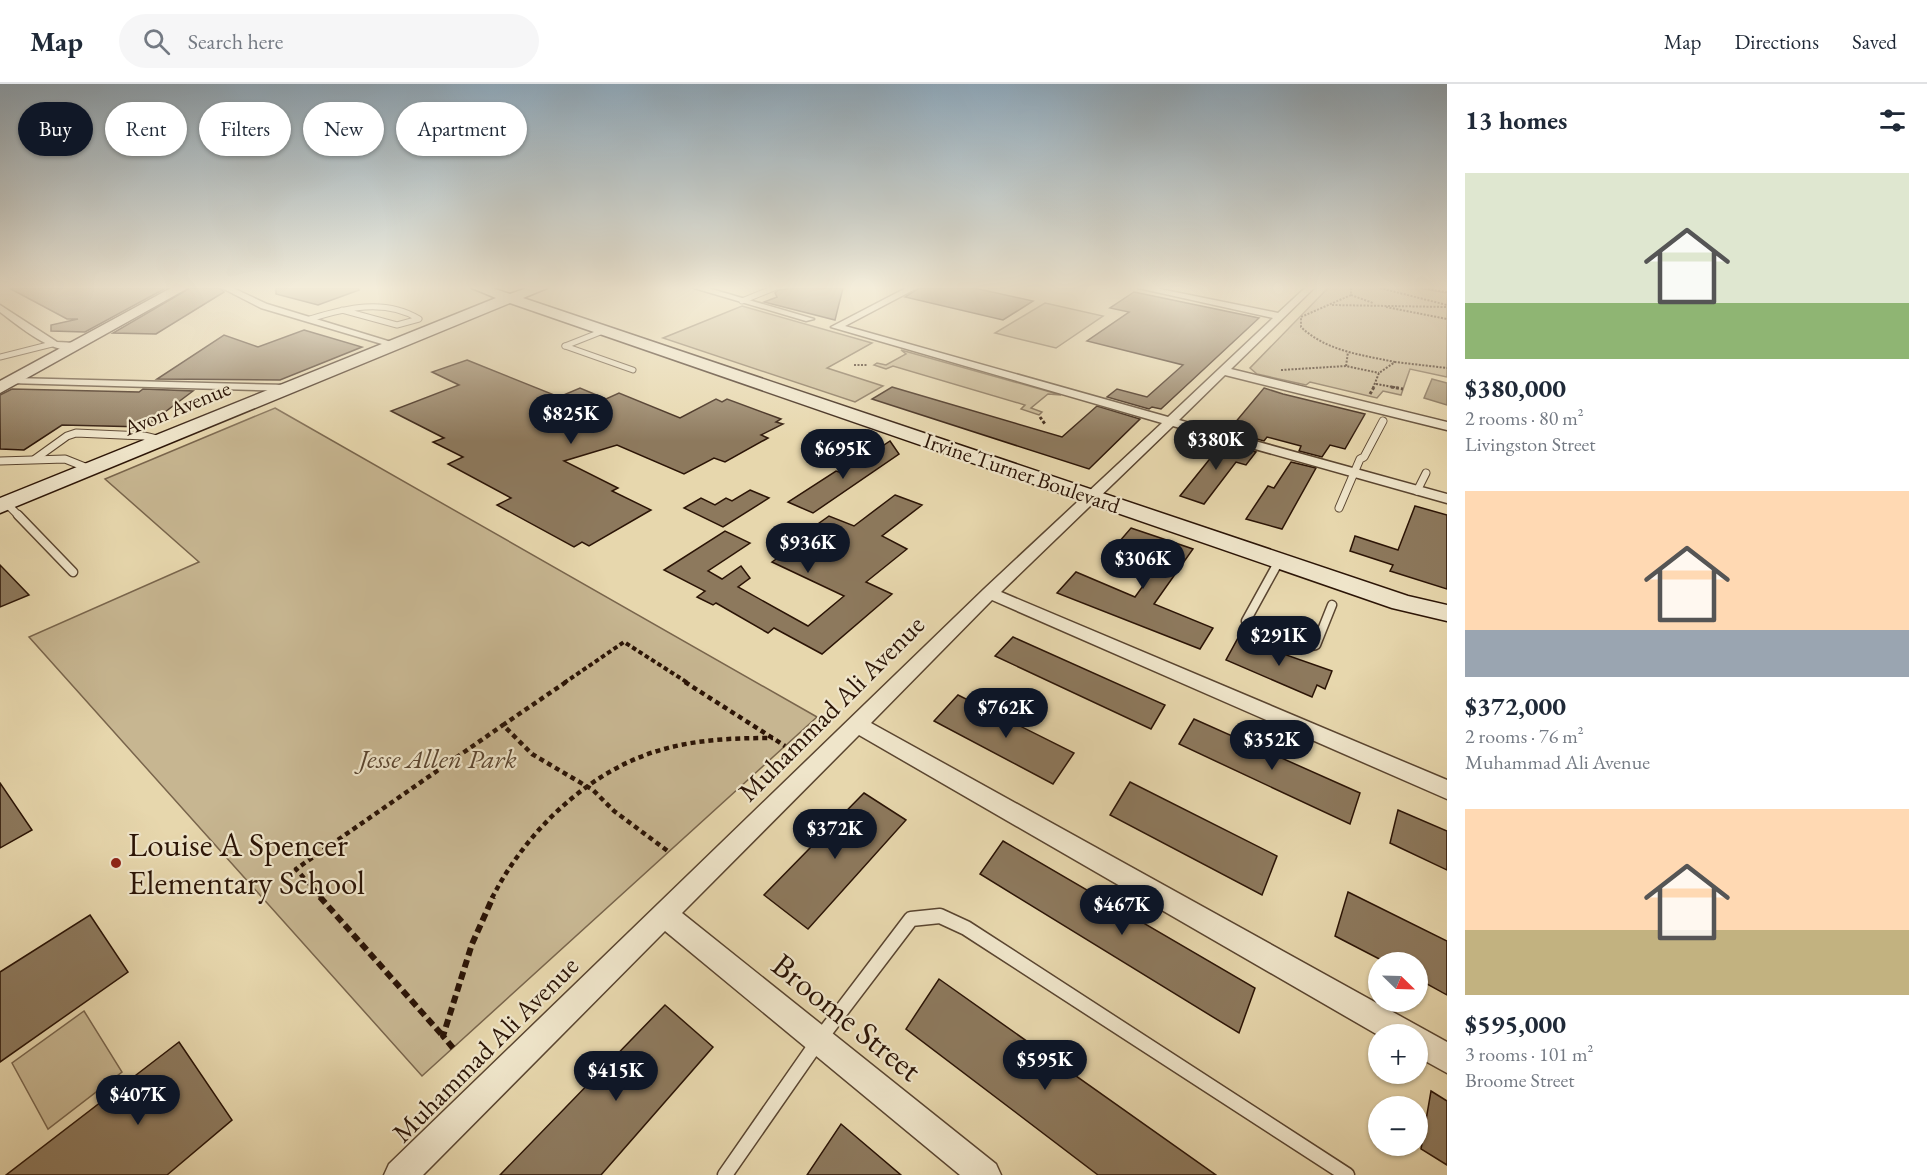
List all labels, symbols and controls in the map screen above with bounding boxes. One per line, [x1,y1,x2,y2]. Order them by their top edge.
search box [119,14,539,68]
text: Map [30,23,83,59]
icon: search [140,25,173,58]
text: Search here [188,27,283,56]
text: Map [1664,28,1701,55]
text: Directions [1734,28,1819,55]
text: Saved [1852,28,1897,55]
chip: Buy [18,102,93,156]
chip: Rent [105,102,187,156]
chip: Filters [199,102,291,156]
chip: New [303,102,384,156]
chip: Apartment [396,102,527,156]
text: 13 homes [1465,103,1567,137]
icon: filters [1876,104,1909,137]
icon: home [1633,212,1741,320]
text: $380,000 [1465,371,1566,405]
street label: Avon Avenue [118,373,235,443]
pin: $825K [529,394,613,445]
text: $825K [543,400,599,426]
text: 2 rooms · 80 m² [1465,405,1584,431]
pin: $380K [1174,420,1258,471]
street label: Irvine Turner Boulevard [920,426,1125,521]
text: $380K [1188,426,1244,452]
pin: $695K [801,429,885,480]
text: Livingston Street [1465,431,1596,457]
text: $695K [815,435,871,461]
pin: $936K [766,523,850,574]
text: $936K [780,529,836,555]
icon: home [1633,530,1741,638]
pin: $306K [1101,539,1185,590]
text: $306K [1115,545,1171,571]
street label: Muhammad Ali Avenue [730,607,932,809]
pin: $291K [1237,616,1321,667]
text: $291K [1251,622,1307,648]
pin: $762K [964,688,1048,739]
text: $372,000 [1465,689,1566,723]
text: $762K [978,694,1034,720]
pin: $352K [1230,720,1314,771]
text: 2 rooms · 76 m² [1465,723,1584,749]
text: $352K [1244,726,1300,752]
park label: Jesse Allen Park [354,741,517,776]
text: Muhammad Ali Avenue [1465,749,1650,775]
pin: $372K [793,809,877,860]
text: $372K [807,815,863,841]
place label: Louise A Spencer Elementary School [128,823,365,904]
icon: home [1633,848,1741,956]
marker: Louise A Spencer Elementary School [109,856,123,870]
pin: $467K [1080,885,1164,936]
text: $467K [1094,891,1150,917]
street label: Broome Street [763,943,931,1091]
street label: Muhammad Ali Avenue [384,948,586,1150]
north arrow [1368,952,1428,1012]
map controls [1368,952,1428,1156]
text: $595,000 [1465,1007,1566,1041]
button: + [1368,1024,1428,1084]
pin: $595K [1003,1040,1087,1091]
text: 3 rooms · 101 m² [1465,1041,1593,1067]
text: $595K [1017,1046,1073,1072]
pin: $415K [574,1051,658,1102]
text: $415K [588,1057,644,1083]
text: Broome Street [1465,1067,1575,1093]
pin: $407K [96,1075,180,1126]
text: $407K [110,1081,166,1107]
button: − [1368,1096,1428,1156]

